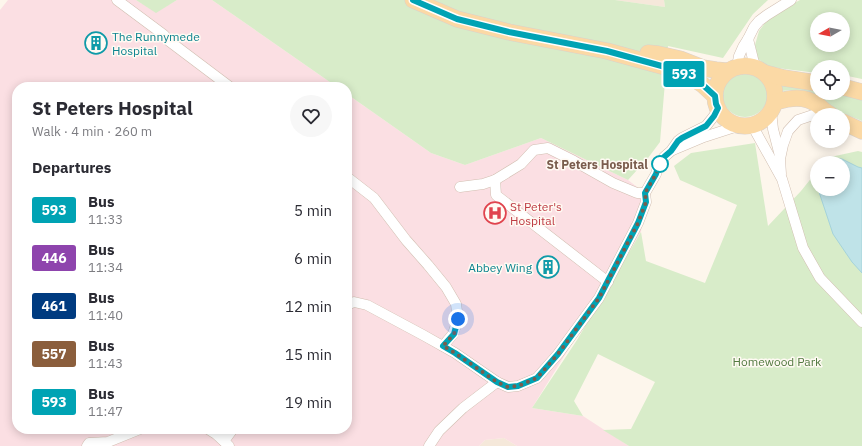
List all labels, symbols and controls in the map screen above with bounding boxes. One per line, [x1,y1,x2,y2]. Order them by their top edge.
north arrow [810,12,850,52]
map controls [810,12,850,196]
place label: The Runnymede Hospital [112,29,200,58]
building icon: The Runnymede Hospital [83,30,109,56]
button: locate [810,60,850,100]
line badge: 593 [661,61,707,87]
text: 593 [671,65,697,83]
button: heart [290,95,332,137]
text: St Peters Hospital [32,96,193,120]
button: + [810,108,850,148]
text: Walk · 4 min · 260 m [32,123,152,140]
marker: St Peters Hospital [651,155,669,173]
button: − [810,156,850,196]
place label: St Peters Hospital [546,157,648,172]
text: Departures [32,158,111,177]
text: Bus [88,192,115,211]
place label: St Peter's Hospital [510,199,562,228]
hospital icon: St Peter's Hospital [482,200,508,226]
text: 593 [41,201,67,219]
text: 5 min [294,201,332,220]
text: 11:33 [88,211,123,228]
text: Bus [88,240,115,259]
text: 446 [41,249,67,267]
text: 6 min [294,249,332,268]
building icon: Abbey Wing [535,254,561,280]
text: 11:34 [88,259,123,276]
place label: Abbey Wing [468,260,533,275]
text: Bus [88,288,115,307]
text: 461 [41,297,67,315]
text: 12 min [285,297,332,316]
text: 11:40 [88,307,123,324]
your location [448,309,468,329]
text: Bus [88,336,115,355]
text: 557 [41,345,67,363]
text: 15 min [285,345,332,364]
park label: Homewood Park [733,354,822,369]
text: 11:43 [88,355,123,372]
text: Bus [88,384,115,403]
text: 593 [41,393,67,411]
text: 19 min [285,393,332,412]
text: 11:47 [88,403,123,420]

